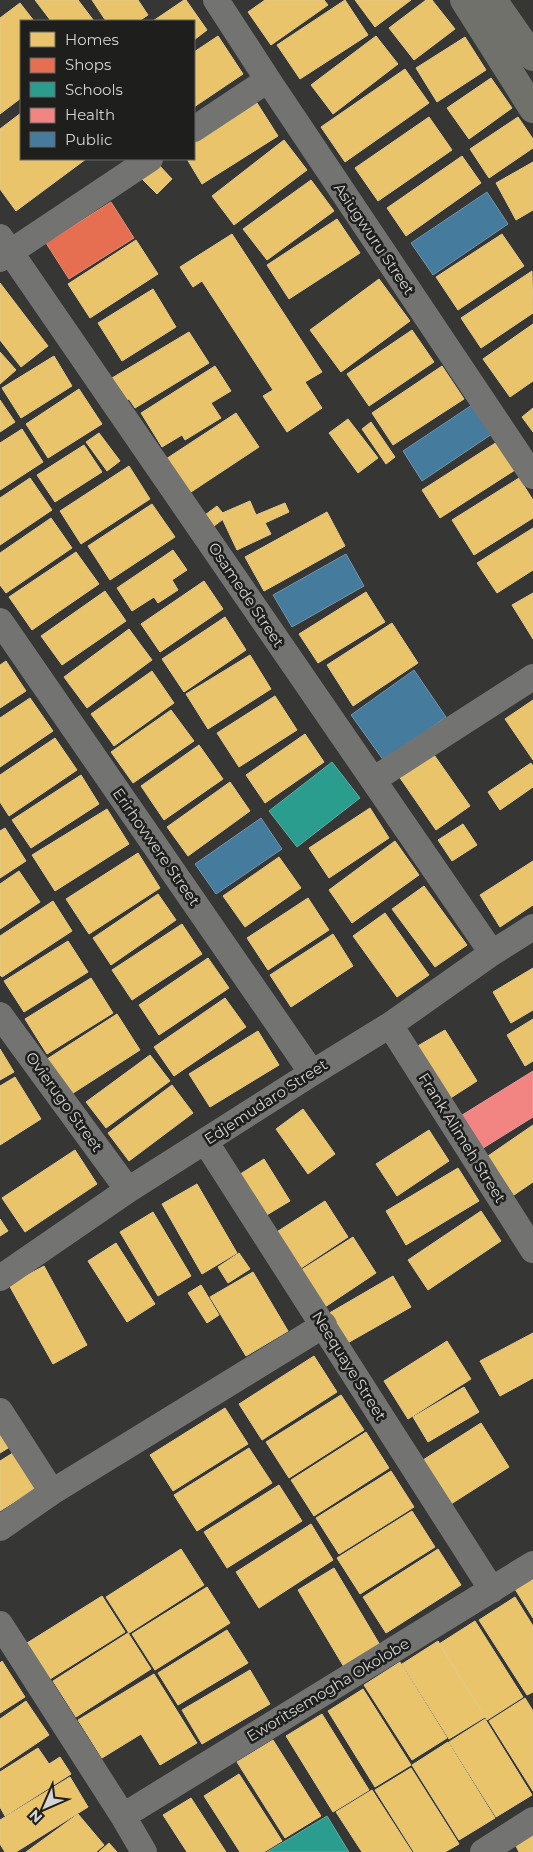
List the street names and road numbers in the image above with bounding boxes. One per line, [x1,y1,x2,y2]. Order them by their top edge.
street label: Asiugwuru Street [330,179,419,298]
street label: Osamede Street [204,539,288,651]
street label: Erirhovwere Street [109,784,204,909]
street label: Ovierugo Street [22,1048,107,1155]
street label: Edjemudaro Street [201,1055,331,1148]
street label: Frank Alimeh Street [415,1069,510,1206]
street label: Neequaye Street [308,1308,391,1424]
street label: Eworitsemogha Okolobe [243,1633,412,1746]

